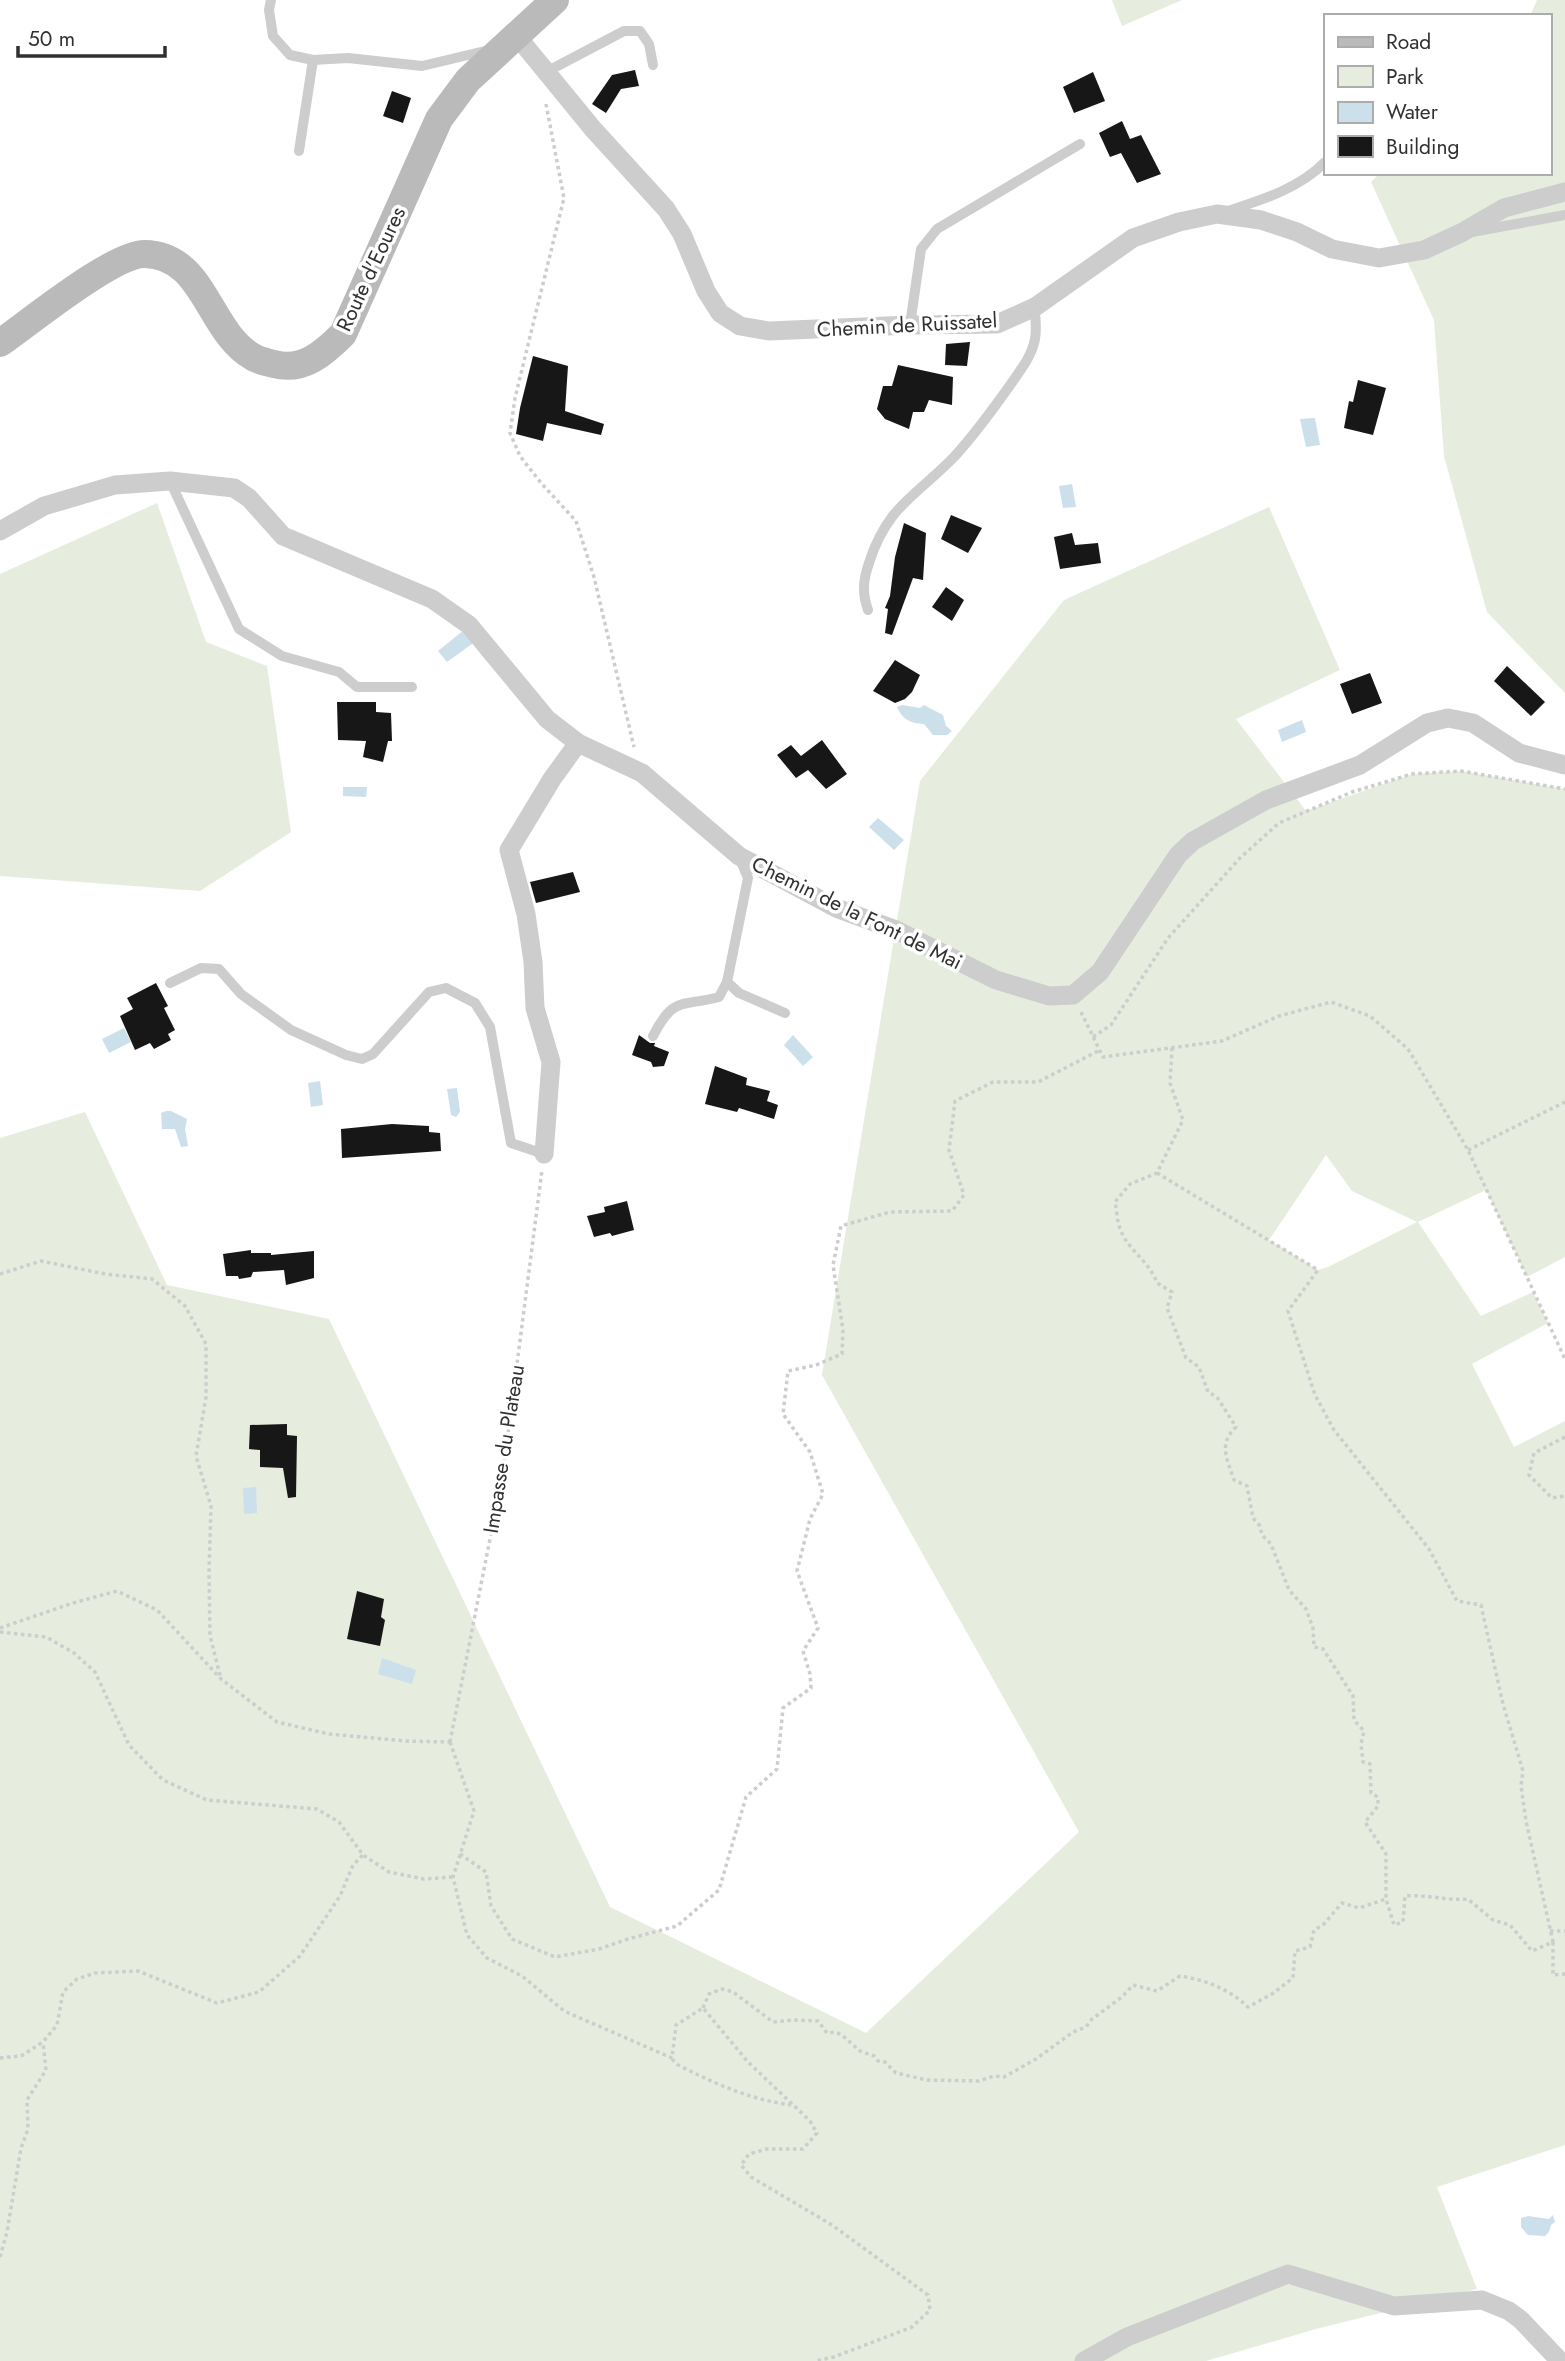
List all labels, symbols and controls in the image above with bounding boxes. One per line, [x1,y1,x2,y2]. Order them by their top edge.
scale bar [18,14,164,58]
legend [1324,14,1551,175]
text: 50 m [28,24,75,54]
text: Road [1386,27,1431,57]
text: Park [1386,62,1424,92]
text: Water [1386,97,1439,127]
text: Building [1386,132,1459,162]
street label: Route d'Eoures [329,202,413,336]
street label: Chemin de Ruissatel [816,305,998,345]
street label: Chemin de la Font de Mai [747,849,967,977]
street label: Impasse du Plateau [476,1363,532,1535]

